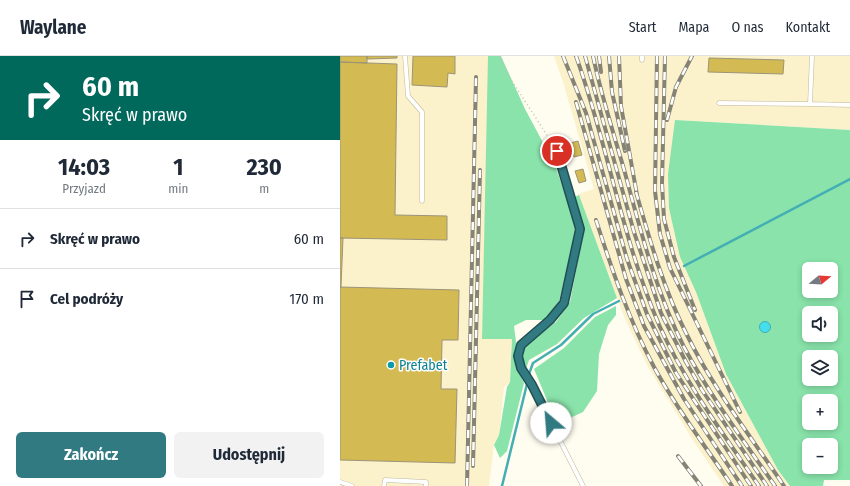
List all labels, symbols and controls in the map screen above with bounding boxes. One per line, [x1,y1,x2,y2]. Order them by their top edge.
text: Waylane [20,16,86,39]
text: Start [629,19,656,36]
text: Mapa [678,19,709,36]
text: O nas [731,19,764,36]
text: Kontakt [786,19,830,36]
text: 60 m [82,70,139,103]
icon: right [16,72,68,124]
text: Skręć w prawo [82,104,187,126]
pin [540,134,574,168]
icon: arrive [546,140,568,162]
text: 14:03 [58,153,110,181]
text: 1 [173,153,183,181]
text: 230 [246,153,282,181]
text: Przyjazd [62,181,106,196]
text: min [168,181,188,196]
text: m [259,181,269,196]
icon: right [16,228,38,250]
text: Skręć w prawo [50,230,140,248]
text: 60 m [294,230,324,248]
north arrow [802,262,838,298]
map controls [802,262,838,474]
icon: arrive [16,288,38,310]
text: Cel podróży [50,290,123,308]
text: 170 m [289,290,324,308]
button: sound [802,306,838,342]
button: layers [802,350,838,386]
place label: Prefabet [399,357,448,374]
marker: Prefabet [386,360,396,370]
button: + [802,394,838,430]
position arrow [530,402,572,444]
button: Zakończ [16,432,166,478]
button: Udostępnij [174,432,324,478]
button: − [802,438,838,474]

